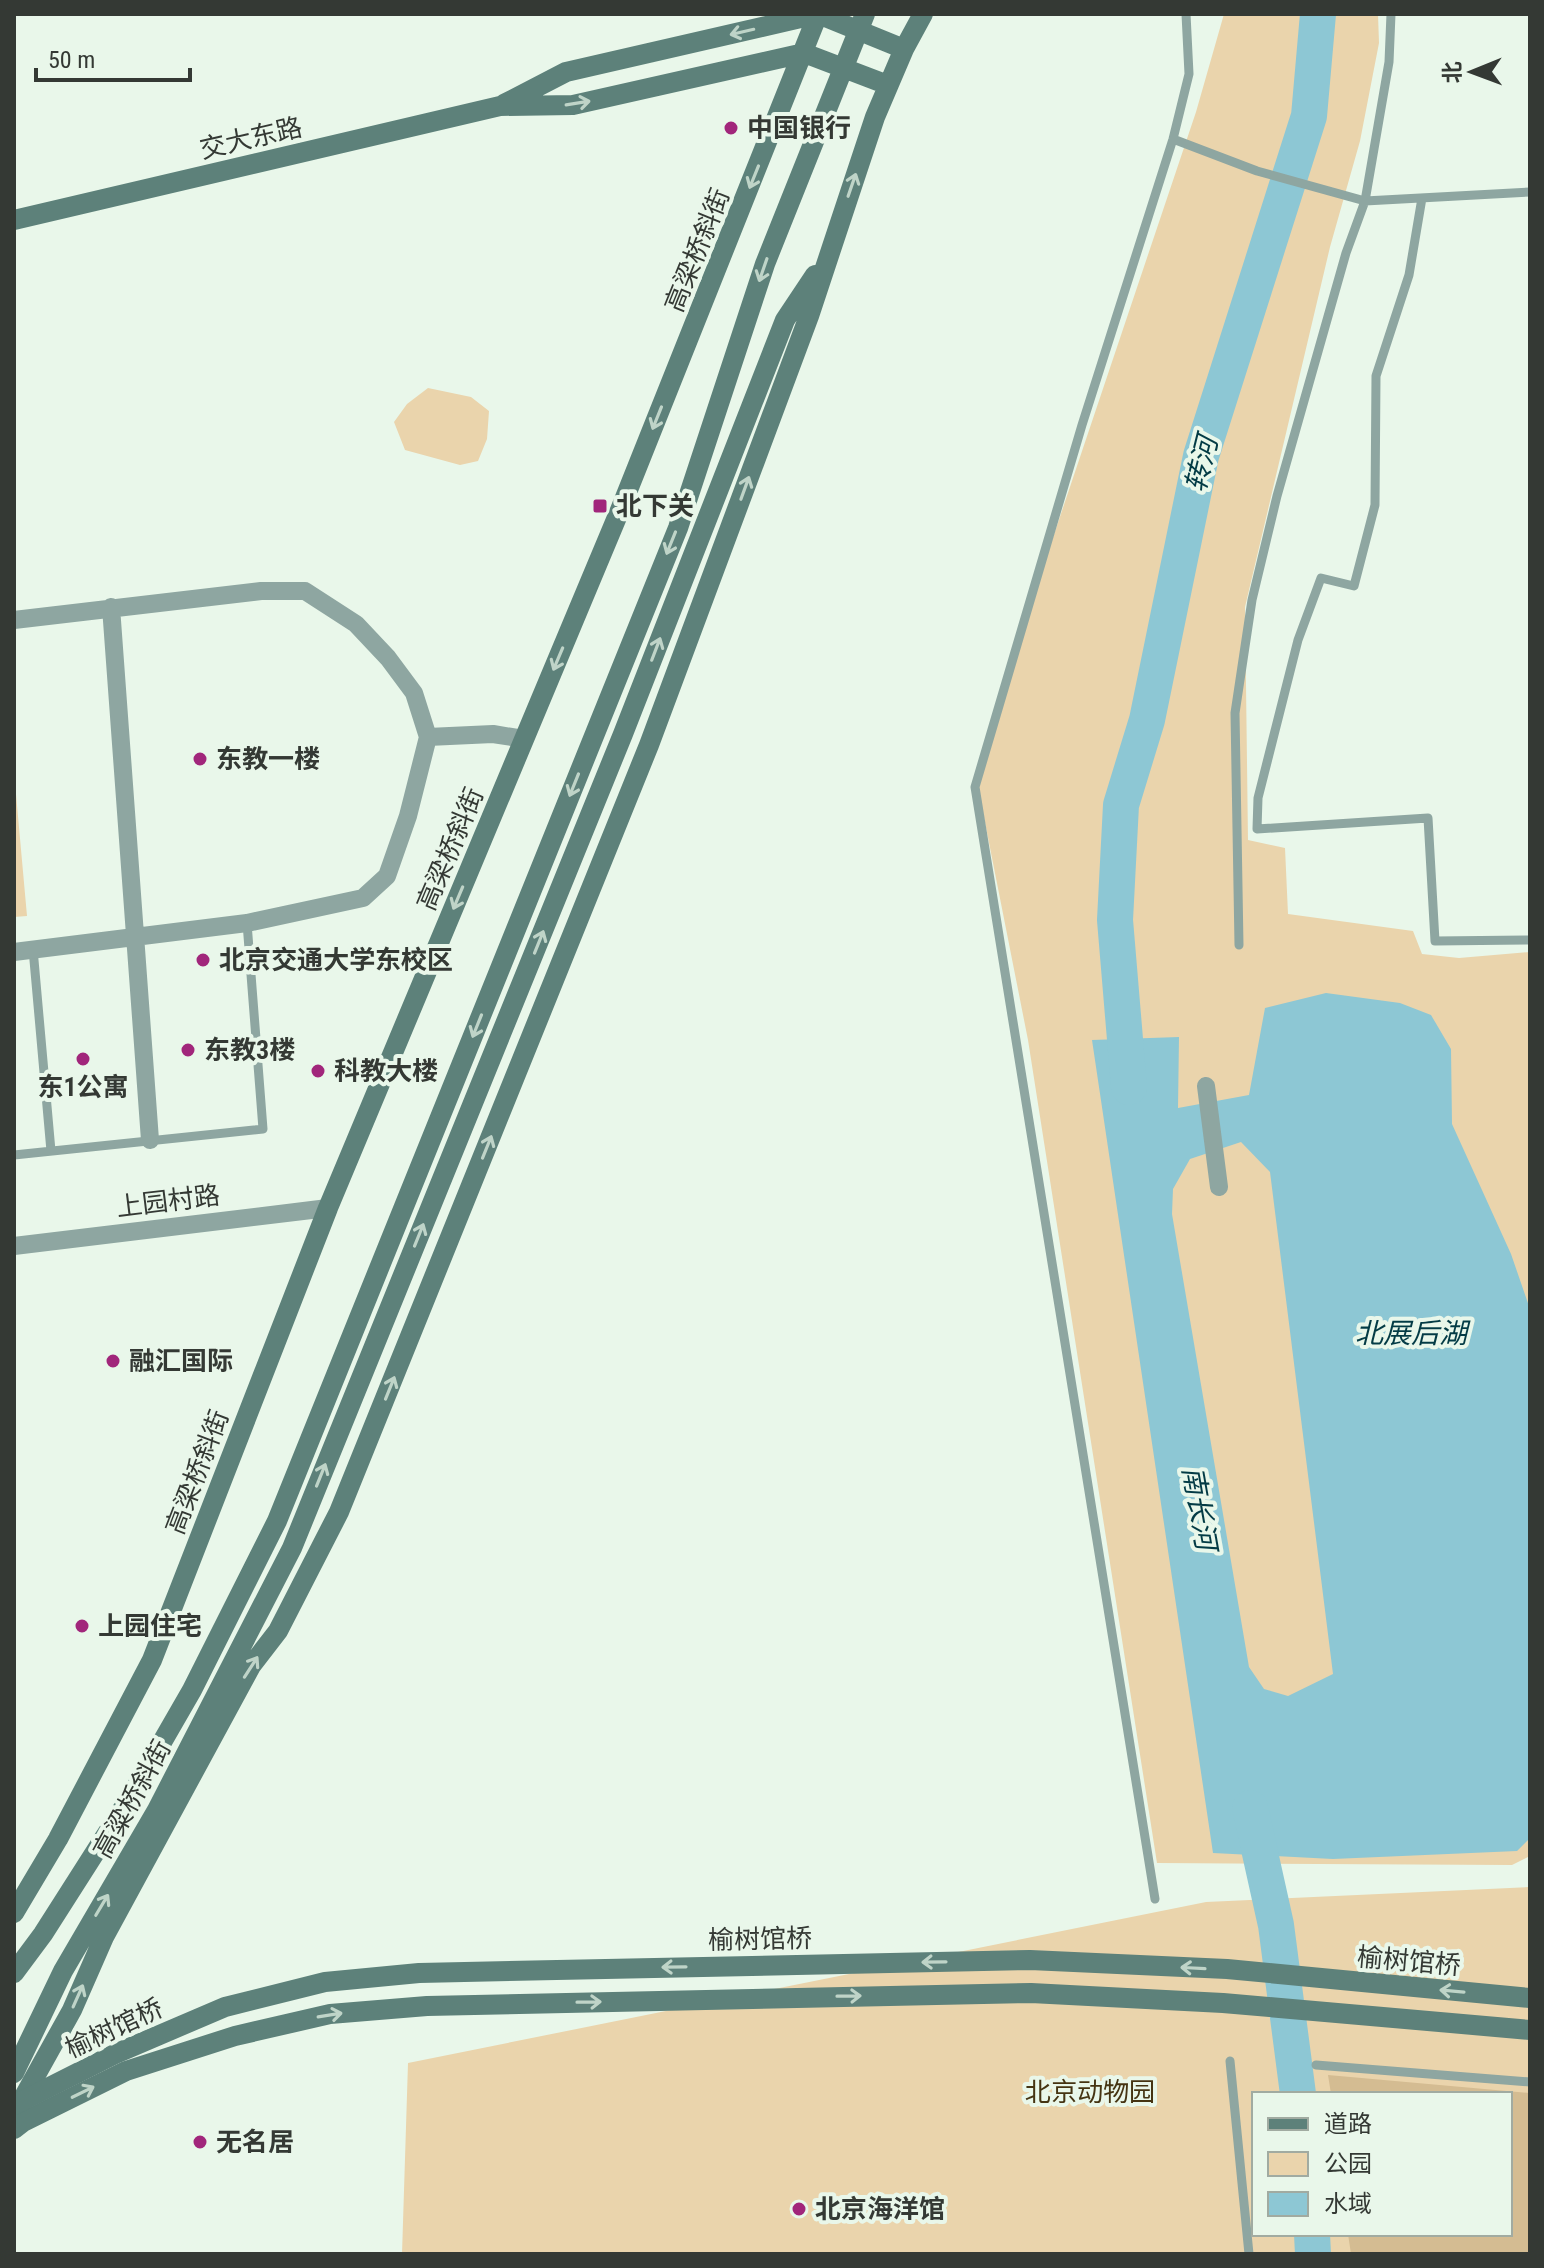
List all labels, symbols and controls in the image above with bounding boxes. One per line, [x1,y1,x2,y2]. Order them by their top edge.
one-way arrow [729,25,755,40]
scale bar [36,32,190,82]
north arrow [1432,32,1512,112]
text: 50 m [48,46,95,74]
text: 北 [1440,61,1465,84]
one-way arrow [564,95,590,110]
street label: 交大东路 [197,112,305,164]
place label: 中国银行 [747,113,851,143]
marker: 中国银行 [722,119,740,137]
one-way arrow [746,164,761,189]
one-way arrow [845,172,860,197]
street label: 高梁桥斜街 [659,184,735,316]
one-way arrow [755,258,769,282]
one-way arrow [649,405,663,430]
water label: 转河 [1179,428,1225,495]
one-way arrow [739,476,753,501]
place label: 北下关 [616,491,694,521]
marker: 北下关 [591,497,609,515]
one-way arrow [663,530,678,555]
one-way arrow [650,637,665,662]
one-way arrow [550,646,565,670]
place label: 东教一楼 [216,744,320,774]
marker: 东教一楼 [191,750,209,768]
one-way arrow [566,772,581,797]
street label: 高梁桥斜街 [411,783,489,915]
one-way arrow [449,885,464,910]
one-way arrow [532,930,547,955]
place label: 北京交通大学东校区 [219,945,453,975]
marker: 北京交通大学东校区 [194,951,212,969]
one-way arrow [469,1013,483,1038]
place label: 东教3楼 [204,1035,295,1065]
marker: 东教3楼 [179,1041,197,1059]
marker: 东1公寓 [74,1050,92,1068]
place label: 科教大楼 [334,1056,438,1086]
marker: 科教大楼 [309,1062,327,1080]
place label: 东1公寓 [37,1072,129,1102]
one-way arrow [481,1135,495,1160]
street label: 上园村路 [115,1180,221,1222]
one-way arrow [413,1223,427,1248]
water label: 北展后湖 [1355,1317,1471,1350]
place label: 融汇国际 [129,1346,233,1376]
marker: 融汇国际 [104,1352,122,1370]
one-way arrow [383,1376,398,1401]
street label: 高梁桥斜街 [160,1406,234,1538]
one-way arrow [315,1463,329,1488]
water label: 南长河 [1176,1464,1224,1557]
place label: 上园住宅 [98,1611,202,1641]
marker: 上园住宅 [73,1617,91,1635]
one-way arrow [243,1657,260,1679]
street label: 高粱桥斜街 [87,1735,177,1863]
one-way arrow [94,1894,110,1917]
street label: 榆树馆桥 [708,1923,812,1955]
street label: 榆树馆桥 [1356,1942,1462,1980]
one-way arrow [921,1954,948,1969]
one-way arrow [661,1959,688,1975]
one-way arrow [1180,1960,1207,1975]
one-way arrow [1439,1983,1466,1998]
one-way arrow [71,1984,86,2008]
one-way arrow [835,1989,862,2004]
street label: 榆树馆桥 [61,1992,167,2064]
one-way arrow [575,1994,602,2010]
one-way arrow [317,2007,342,2022]
park label: 北京动物园 [1025,2077,1155,2107]
one-way arrow [70,2084,94,2100]
legend [1252,2092,1512,2236]
text: 道路 [1324,2110,1372,2138]
place label: 无名居 [216,2127,294,2157]
marker: 无名居 [191,2133,209,2151]
text: 公园 [1324,2150,1372,2178]
text: 水域 [1324,2190,1372,2218]
place label: 北京海洋馆 [815,2194,945,2224]
marker: 北京海洋馆 [790,2200,808,2218]

